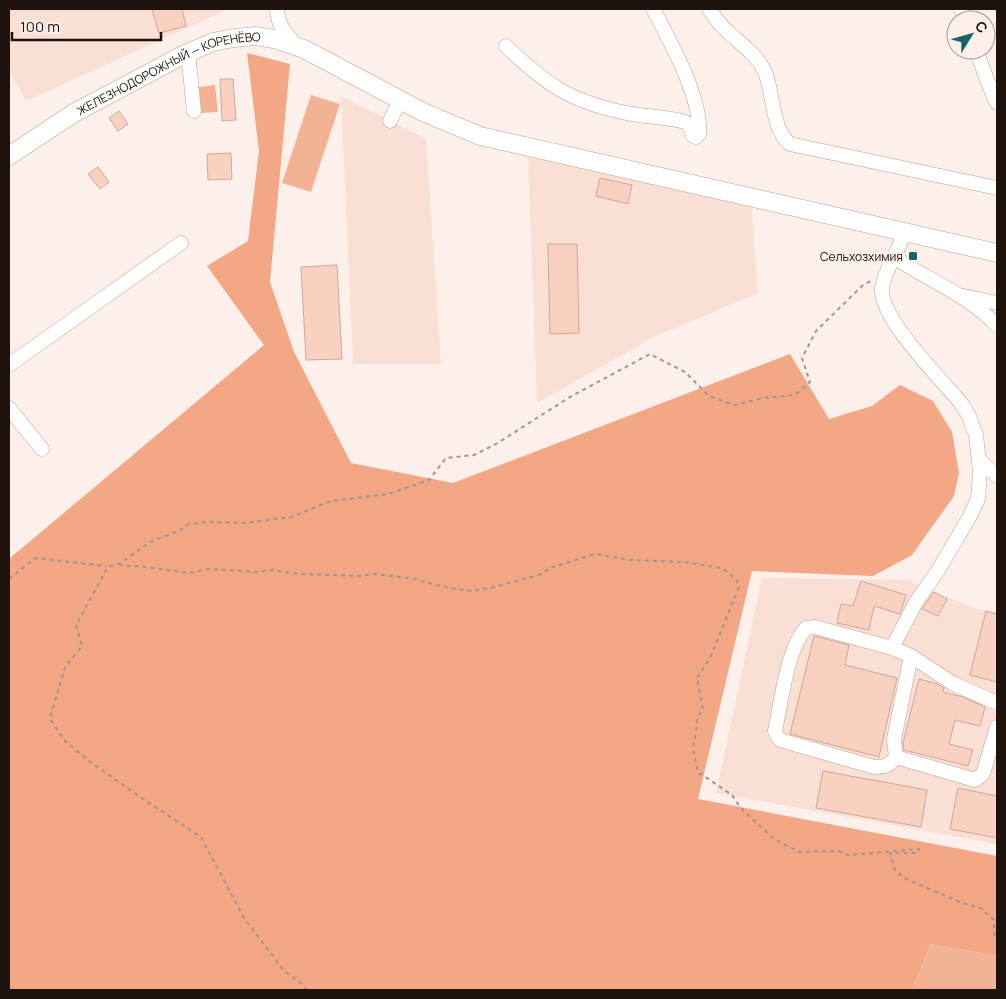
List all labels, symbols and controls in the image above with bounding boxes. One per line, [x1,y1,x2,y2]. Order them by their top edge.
scale bar [12,10,161,42]
north arrow [946,10,996,60]
text: 100 m [20,16,60,37]
text: С [971,17,992,37]
street label: ЖЕЛЕЗНОДОРОЖНЫЙ — КОРЕНЁВО [73,27,262,119]
place label: Сельхозхимия [820,248,903,265]
marker: Сельхозхимия [907,250,919,262]

